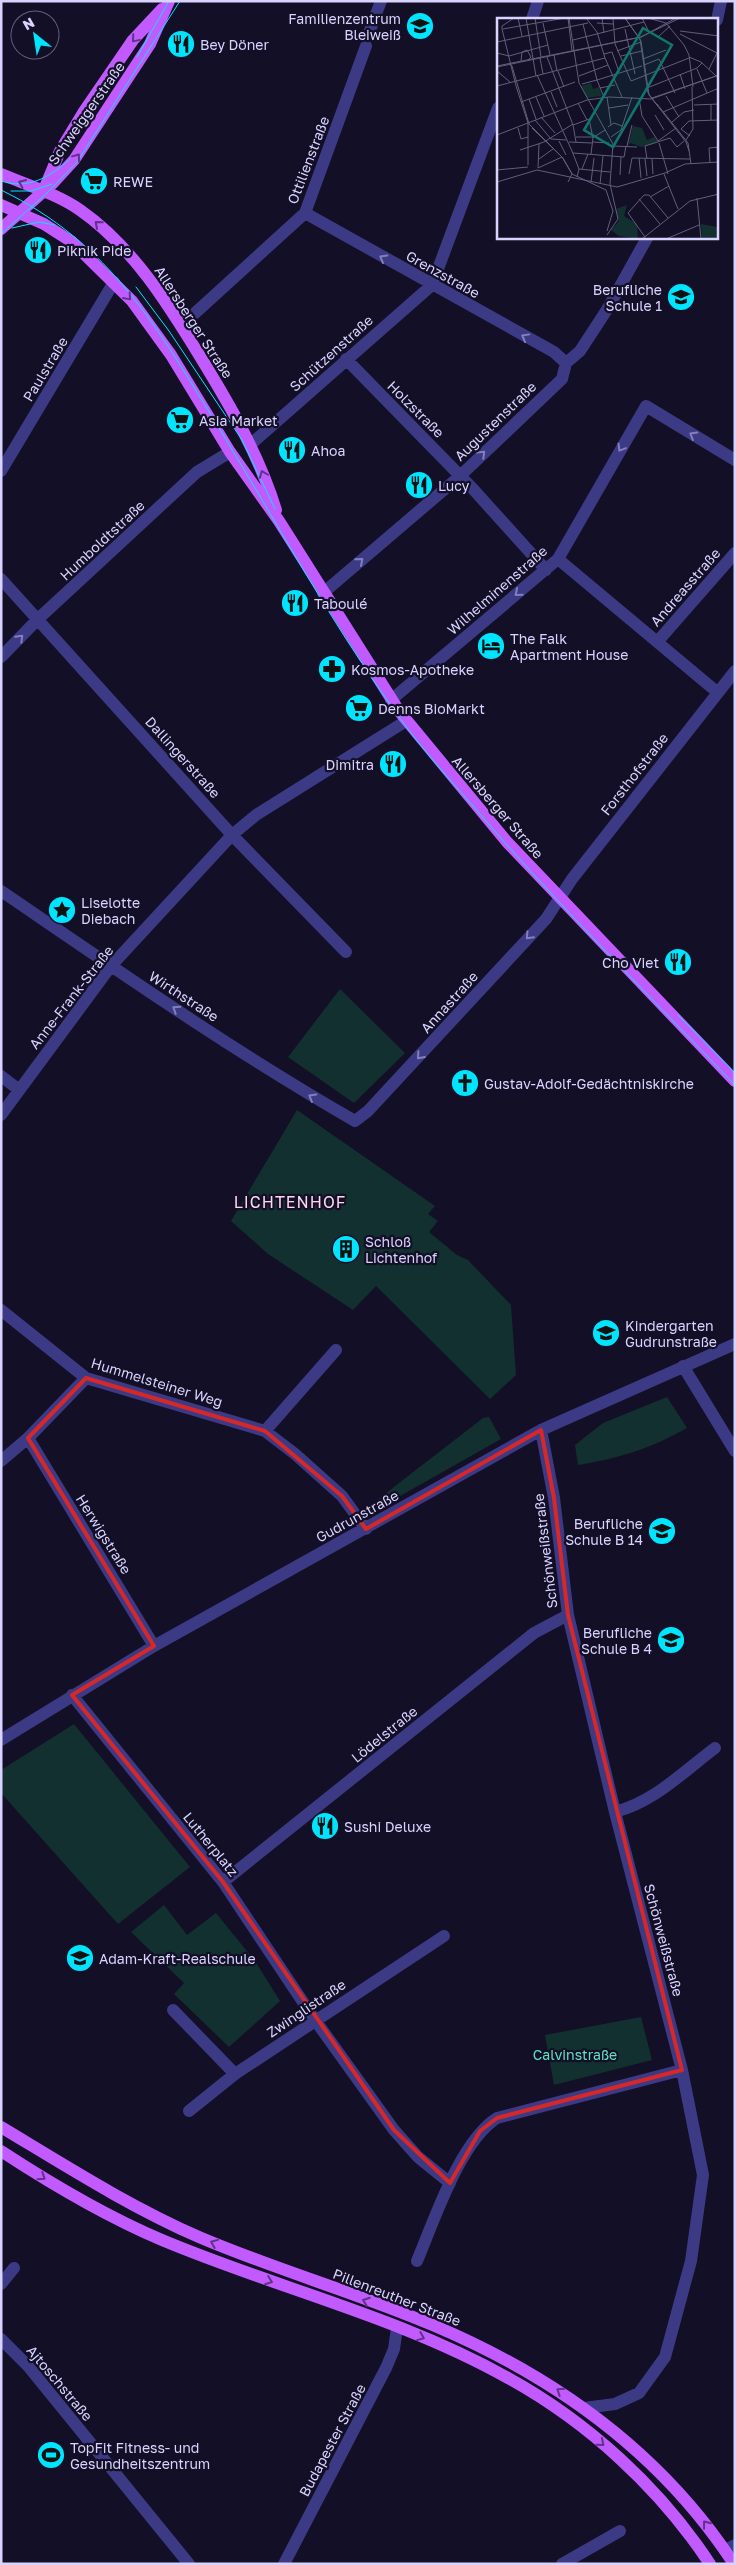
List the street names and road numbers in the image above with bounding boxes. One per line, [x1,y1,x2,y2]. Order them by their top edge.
street label: Schweiggerstraße [44,58,128,168]
street label: Ottilienstraße [283,114,333,206]
street label: Grenzstraße [403,247,483,301]
street label: Allersberger Straße [151,263,237,381]
street label: Schützenstraße [286,311,376,395]
street label: Paulstraße [19,334,71,404]
street label: Holzstraße [384,377,448,441]
street label: Augustenstraße [451,378,539,464]
street label: Humboldtstraße [56,496,148,584]
street label: Wilhelminenstraße [444,542,550,638]
street label: Andreasstraße [646,544,724,630]
street label: Dallingerstraße [142,713,224,801]
street label: Forsthofstraße [597,730,671,818]
street label: Allersberger Straße [449,752,547,862]
street label: Anne-Frank-Straße [25,942,117,1052]
street label: Wirthstraße [146,967,222,1025]
street label: Annastraße [417,968,481,1036]
street label: Hummelsteiner Weg [89,1354,225,1410]
street label: Gudrunstraße [313,1486,401,1546]
street label: Herwigstraße [73,1491,135,1577]
street label: Schönweißstraße [530,1493,560,1609]
street label: Lödelstraße [348,1702,420,1766]
street label: Lutherplatz [180,1808,242,1880]
street label: Schönweißstraße [641,1882,687,1998]
street label: Zwinglistraße [263,1975,349,2041]
street label: Pillenreuther Straße [331,2265,463,2329]
street label: Ajtoschstraße [24,2342,96,2424]
street label: Budapester Straße [295,2381,369,2499]

